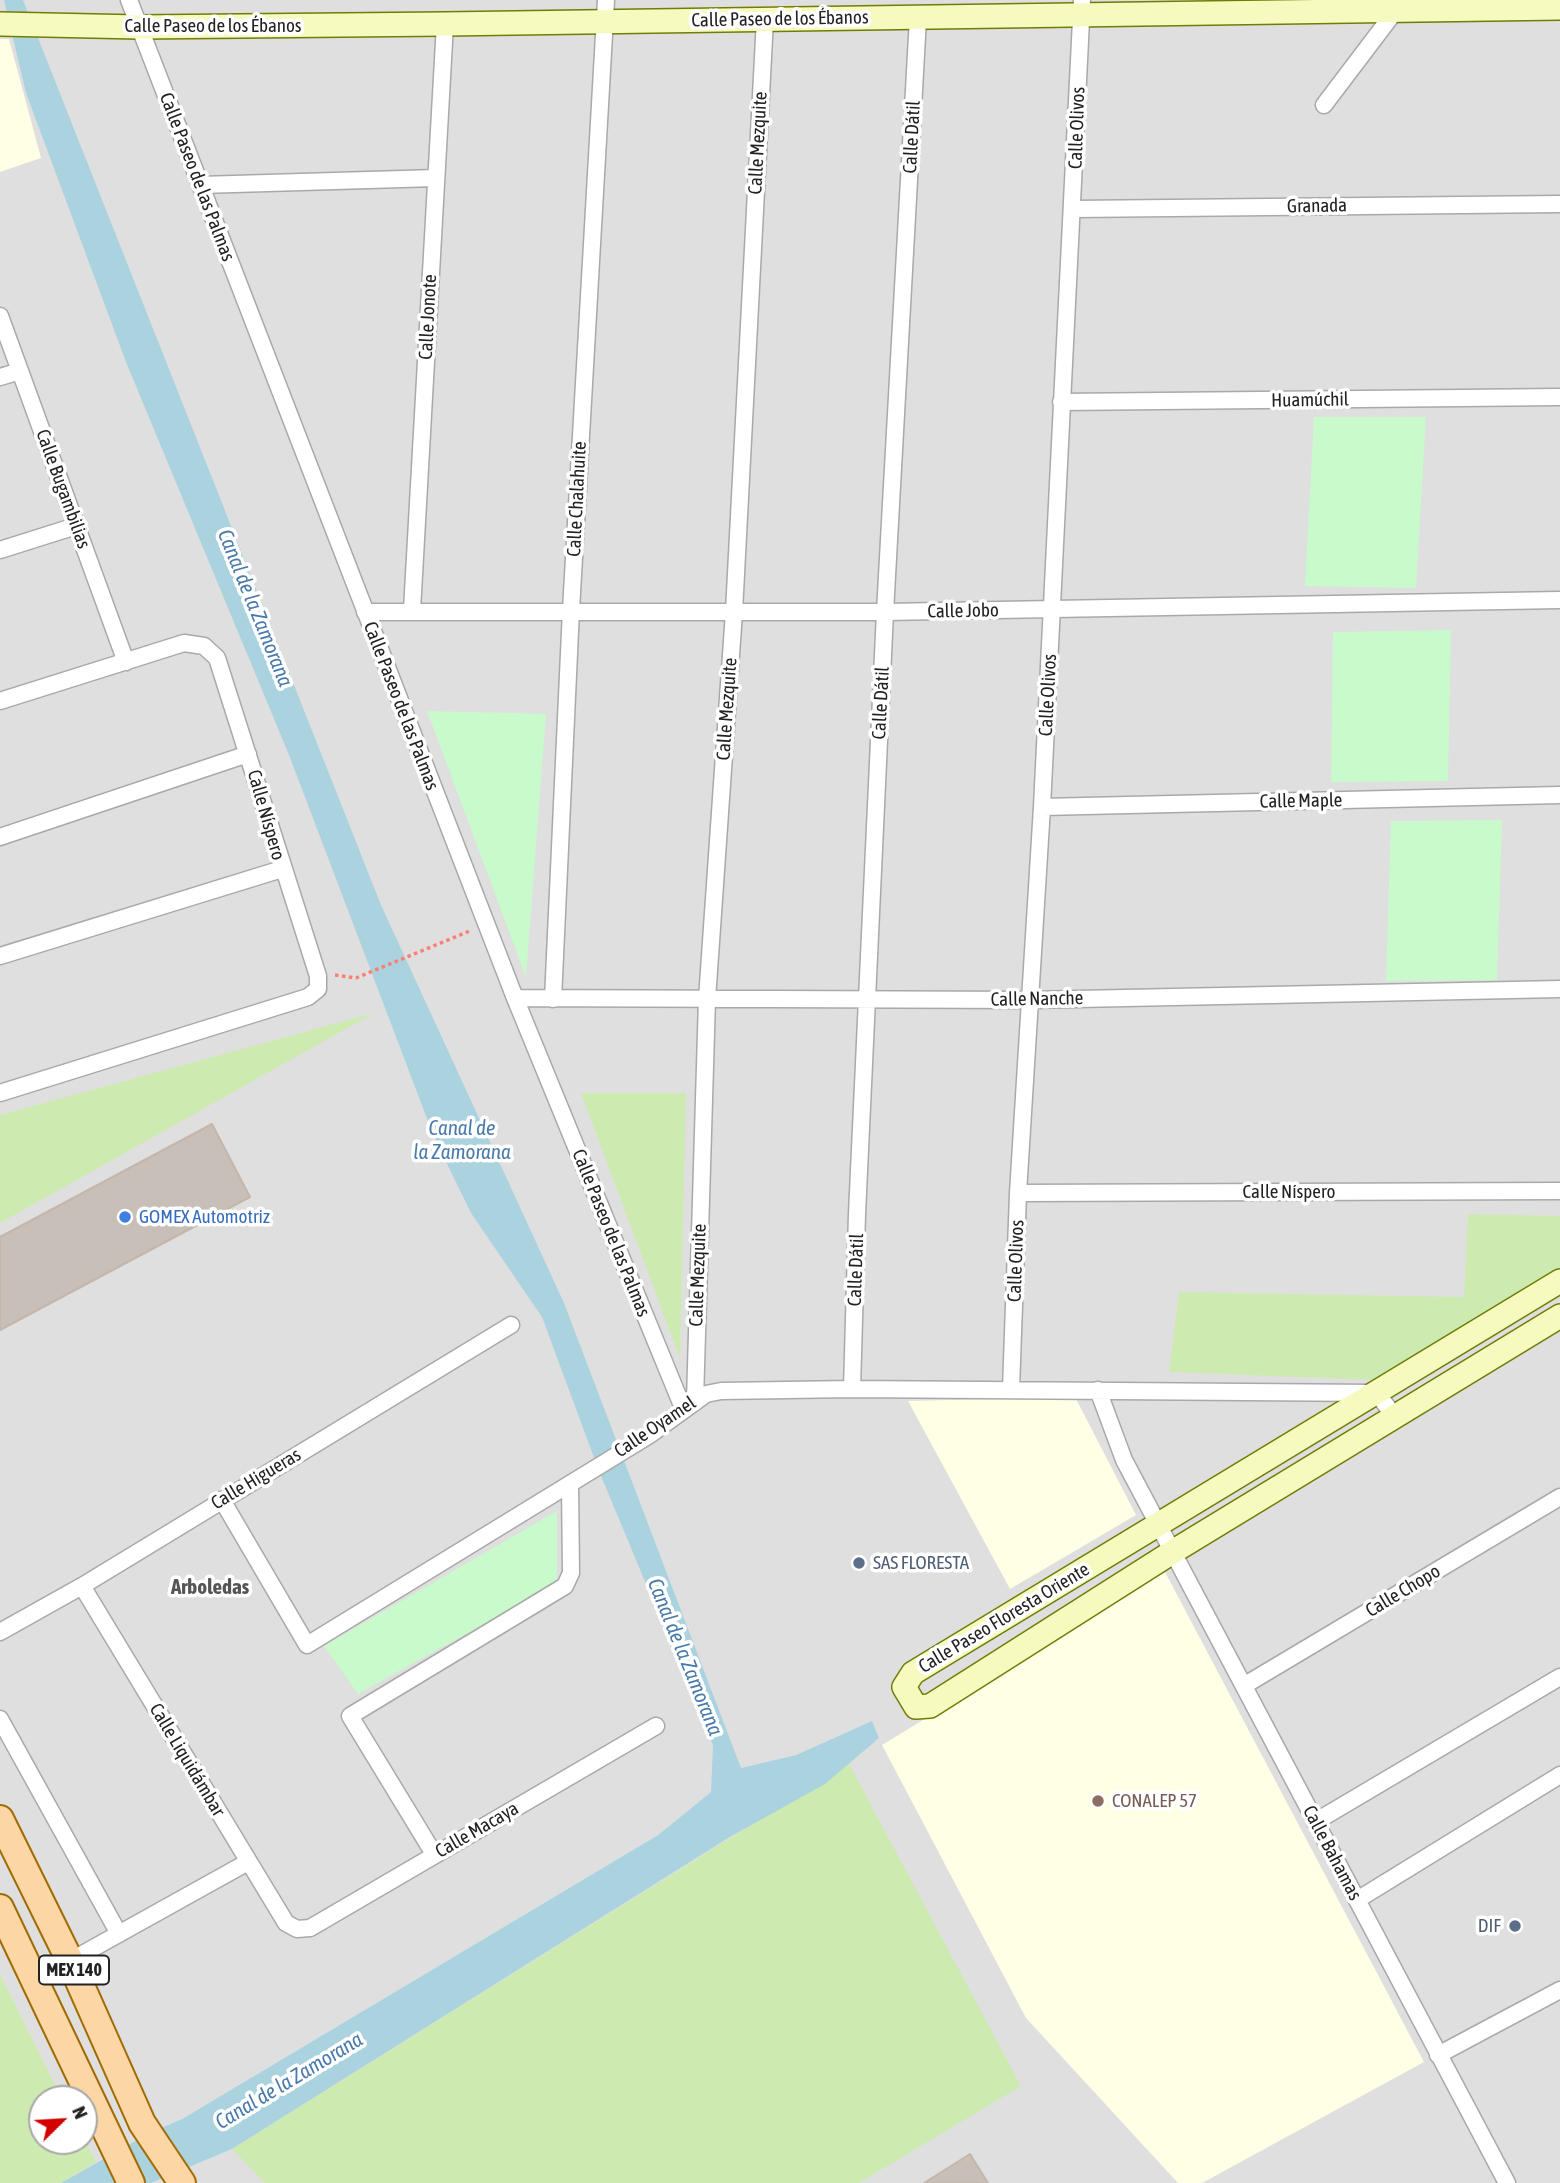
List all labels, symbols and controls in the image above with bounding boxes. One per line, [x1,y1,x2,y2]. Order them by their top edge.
street label: Calle Paseo de los Ébanos [691,6,869,32]
street label: Calle Paseo de los Ébanos [124,15,302,37]
street label: Calle Olivos [1064,86,1090,170]
street label: Calle Paseo de las Palmas [154,90,240,264]
street label: Calle Mezquite [744,91,772,195]
street label: Calle Dátil [899,100,925,174]
street label: Granada [1287,194,1347,218]
street label: Calle Jonote [414,274,442,360]
street label: Huamúchil [1271,388,1349,412]
street label: Calle Bugambilias [31,426,95,552]
street label: Calle Chalahuite [563,441,591,557]
water label: Canal de la Zamorana [212,526,298,690]
street label: Calle Jobo [927,599,999,623]
street label: Calle Paseo de las Palmas [358,619,444,793]
street label: Calle Olivos [1034,653,1062,737]
street label: Calle Mezquite [712,657,742,761]
street label: Calle Dátil [868,666,894,740]
street label: Calle Níspero [242,767,290,863]
street label: Calle Maple [1260,789,1342,813]
street label: Calle Nanche [990,987,1084,1011]
water label: Canal de la Zamorana [413,1115,511,1165]
street label: Calle Paseo de las Palmas [567,1146,655,1320]
street label: Calle Níspero [1243,1181,1335,1203]
place label: GOMEX Automotriz [139,1206,270,1228]
marker: GOMEX Automotriz [117,1209,133,1225]
street label: Calle Olivos [1003,1219,1029,1303]
street label: Calle Mezquite [685,1223,711,1327]
street label: Calle Dátil [843,1233,869,1307]
street label: Calle Oyamel [610,1391,700,1463]
street label: Calle Higueras [207,1443,305,1515]
place label: SAS FLORESTA [873,1552,969,1574]
marker: SAS FLORESTA [851,1555,867,1571]
street label: Calle Paseo Floresta Oriente [914,1558,1094,1678]
street label: Calle Chopo [1362,1560,1444,1622]
district label: Arboledas [171,1574,249,1600]
water label: Canal de la Zamorana [642,1575,728,1739]
street label: Calle Liquidámbar [144,1699,230,1821]
place label: CONALEP 57 [1112,1790,1197,1812]
marker: CONALEP 57 [1090,1793,1106,1809]
street label: Calle Macaya [431,1797,523,1863]
street label: Calle Bahamas [1298,1802,1366,1904]
place label: DIF [1478,1915,1501,1937]
marker: DIF [1507,1918,1523,1934]
road number: MEX 140 [39,1956,109,1984]
water label: Canal de la Zamorana [211,2027,367,2135]
north arrow [28,2085,98,2155]
text: N [68,2103,93,2122]

